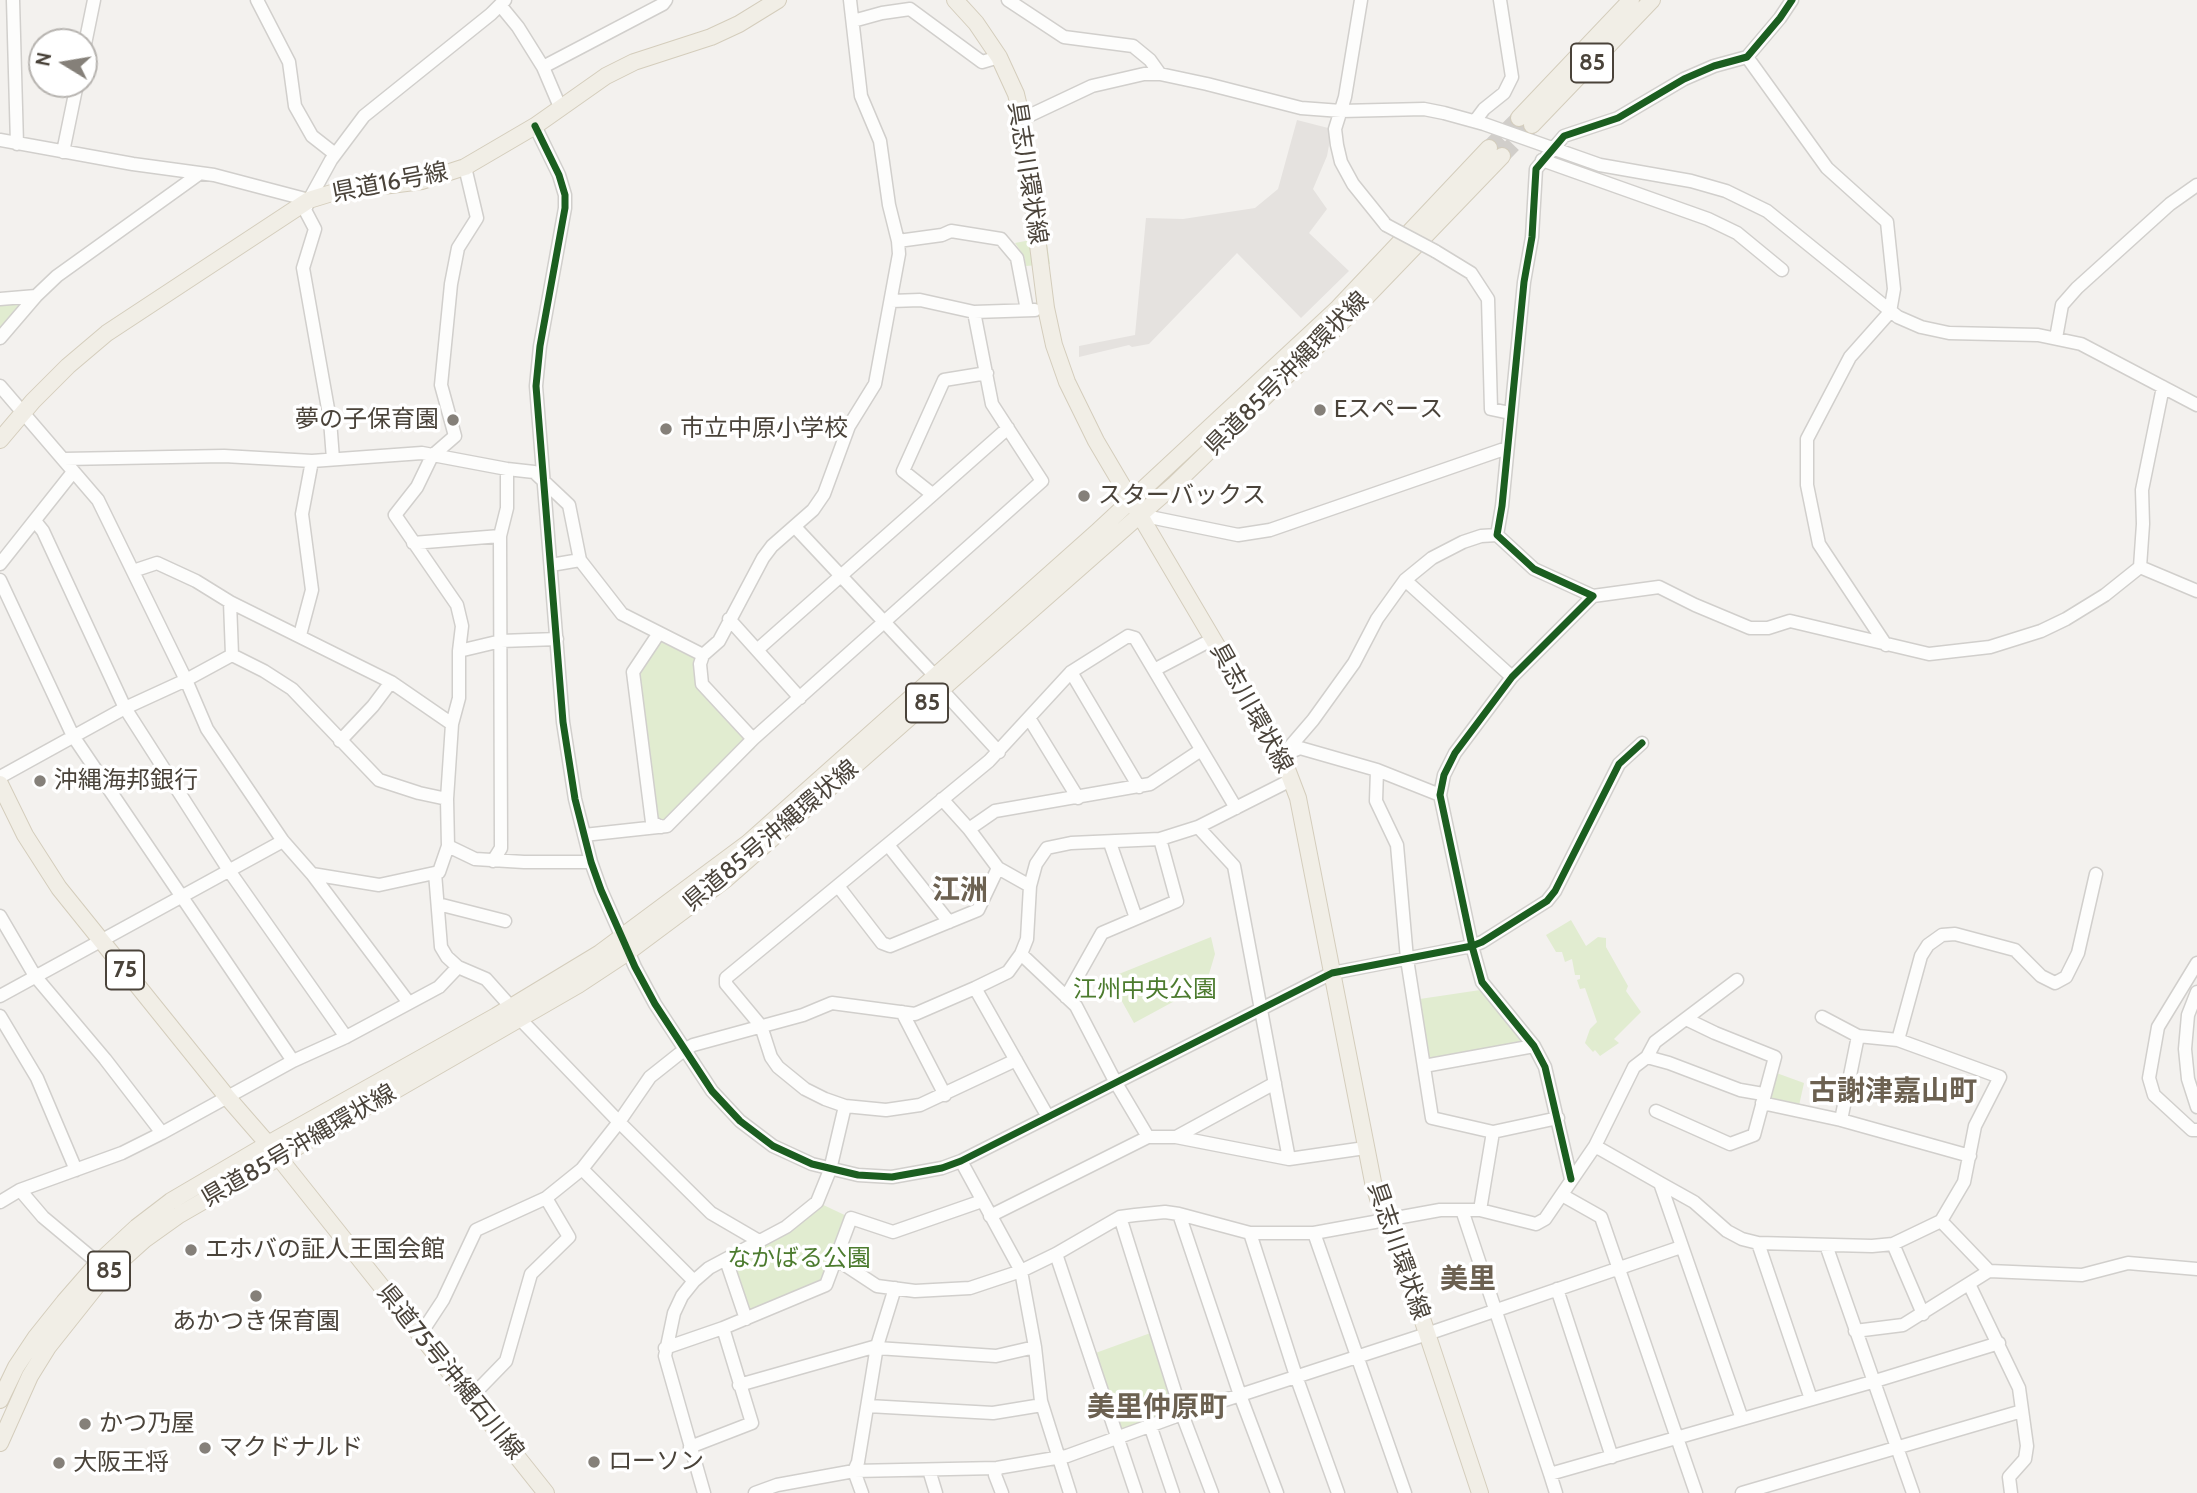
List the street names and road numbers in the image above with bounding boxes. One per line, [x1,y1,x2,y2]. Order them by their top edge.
road number: 85 [1571,44,1613,82]
street label: 具志川環状線 [1002,100,1052,246]
street label: 県道16号線 [330,158,450,208]
street label: 県道85号沖縄環状線 [1199,286,1375,462]
street label: 具志川環状線 [1203,638,1299,778]
road number: 85 [906,684,948,722]
street label: 県道85号沖縄環状線 [678,754,864,918]
road number: 75 [106,951,144,990]
street label: 県道85号沖縄環状線 [197,1079,401,1213]
street label: 具志川環状線 [1361,1178,1435,1324]
road number: 85 [88,1252,130,1290]
street label: 県道75号沖縄石川線 [371,1279,529,1465]

